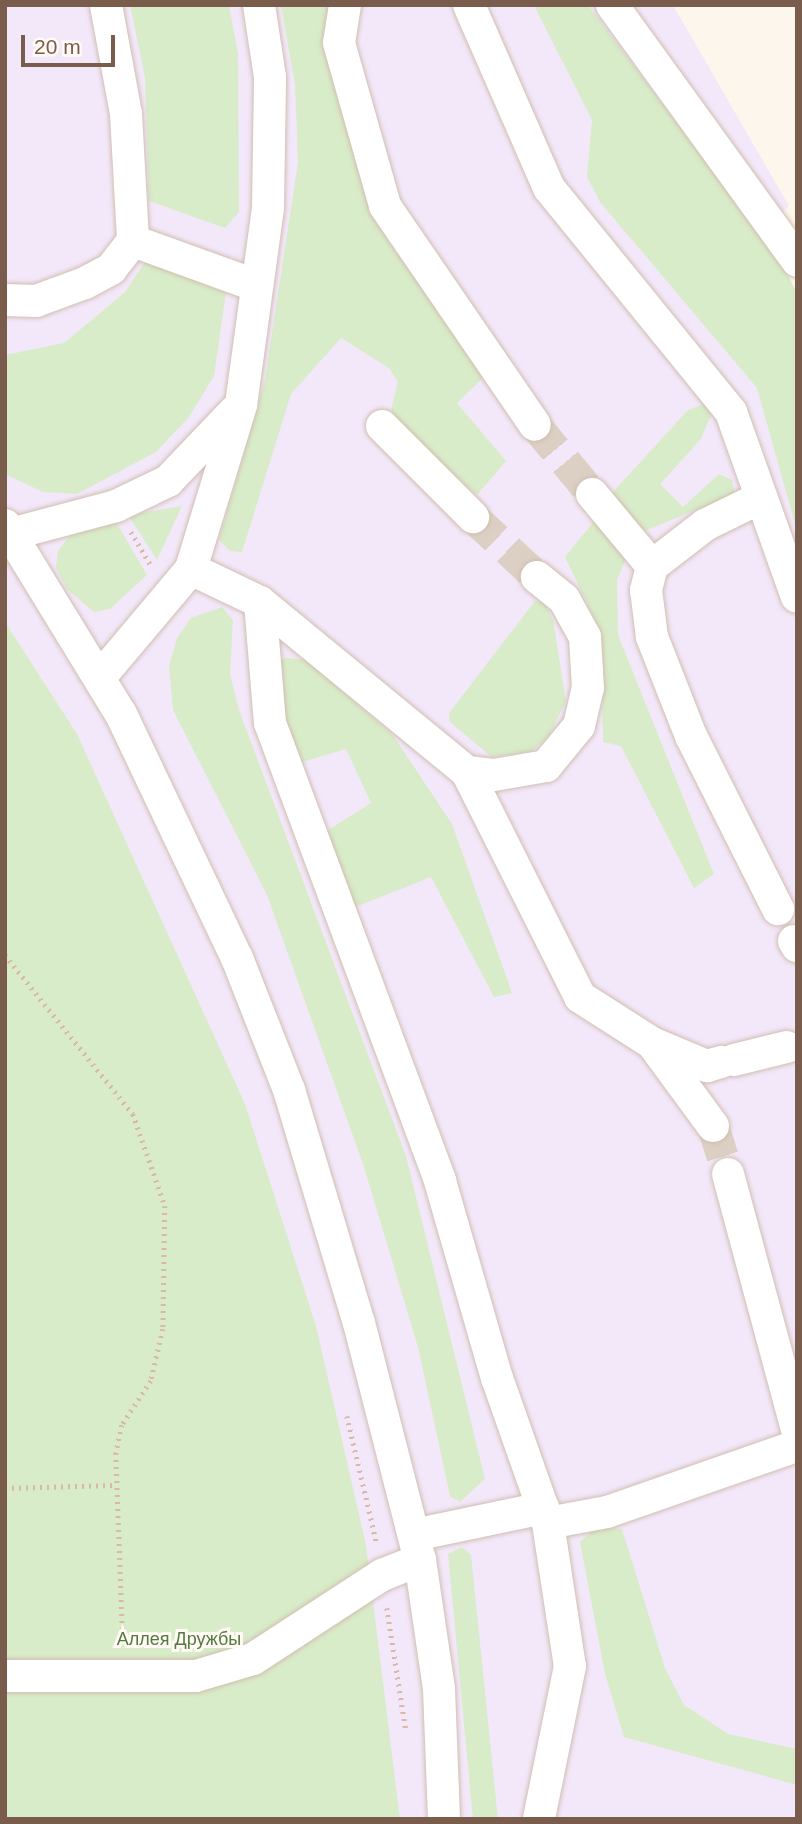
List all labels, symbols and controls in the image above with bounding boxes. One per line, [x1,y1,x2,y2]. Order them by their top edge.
scale bar [24,21,119,65]
text: 20 m [34,35,81,58]
park label: Аллея Дружбы [117,1628,241,1650]

